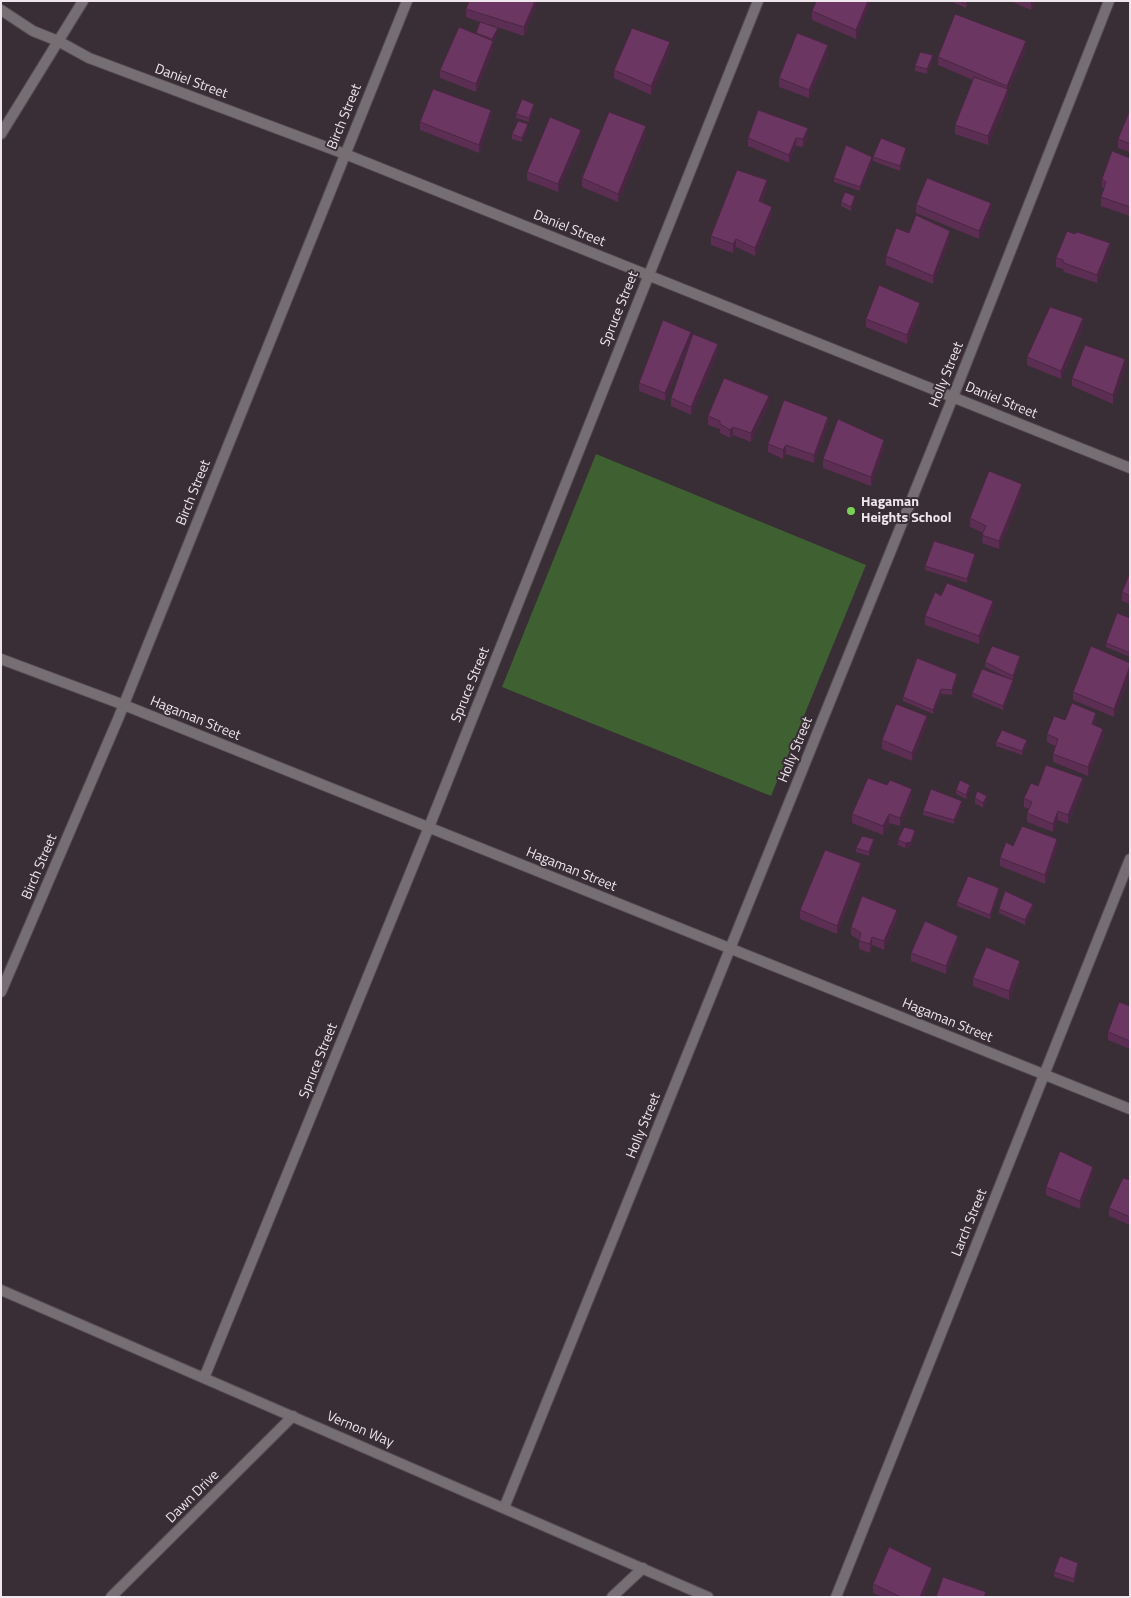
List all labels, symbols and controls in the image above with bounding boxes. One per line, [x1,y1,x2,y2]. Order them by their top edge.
street label: Daniel Street [152,61,230,103]
street label: Birch Street [324,82,366,152]
street label: Daniel Street [531,207,607,251]
street label: Spruce Street [597,269,643,349]
street label: Holly Street [926,340,968,410]
street label: Daniel Street [963,379,1039,423]
street label: Birch Street [173,458,215,528]
place label: Hagaman Heights School [861,495,951,528]
marker: Hagaman Heights School [845,505,857,517]
street label: Spruce Street [448,645,494,725]
street label: Hagaman Street [147,693,243,745]
street label: Holly Street [775,715,817,785]
street label: Birch Street [19,832,61,902]
street label: Hagaman Street [523,844,619,896]
street label: Hagaman Street [899,995,995,1047]
street label: Spruce Street [296,1021,342,1101]
street label: Holly Street [623,1091,665,1161]
street label: Larch Street [949,1187,991,1259]
street label: Vernon Way [324,1408,396,1452]
street label: Dawn Drive [163,1467,223,1527]

